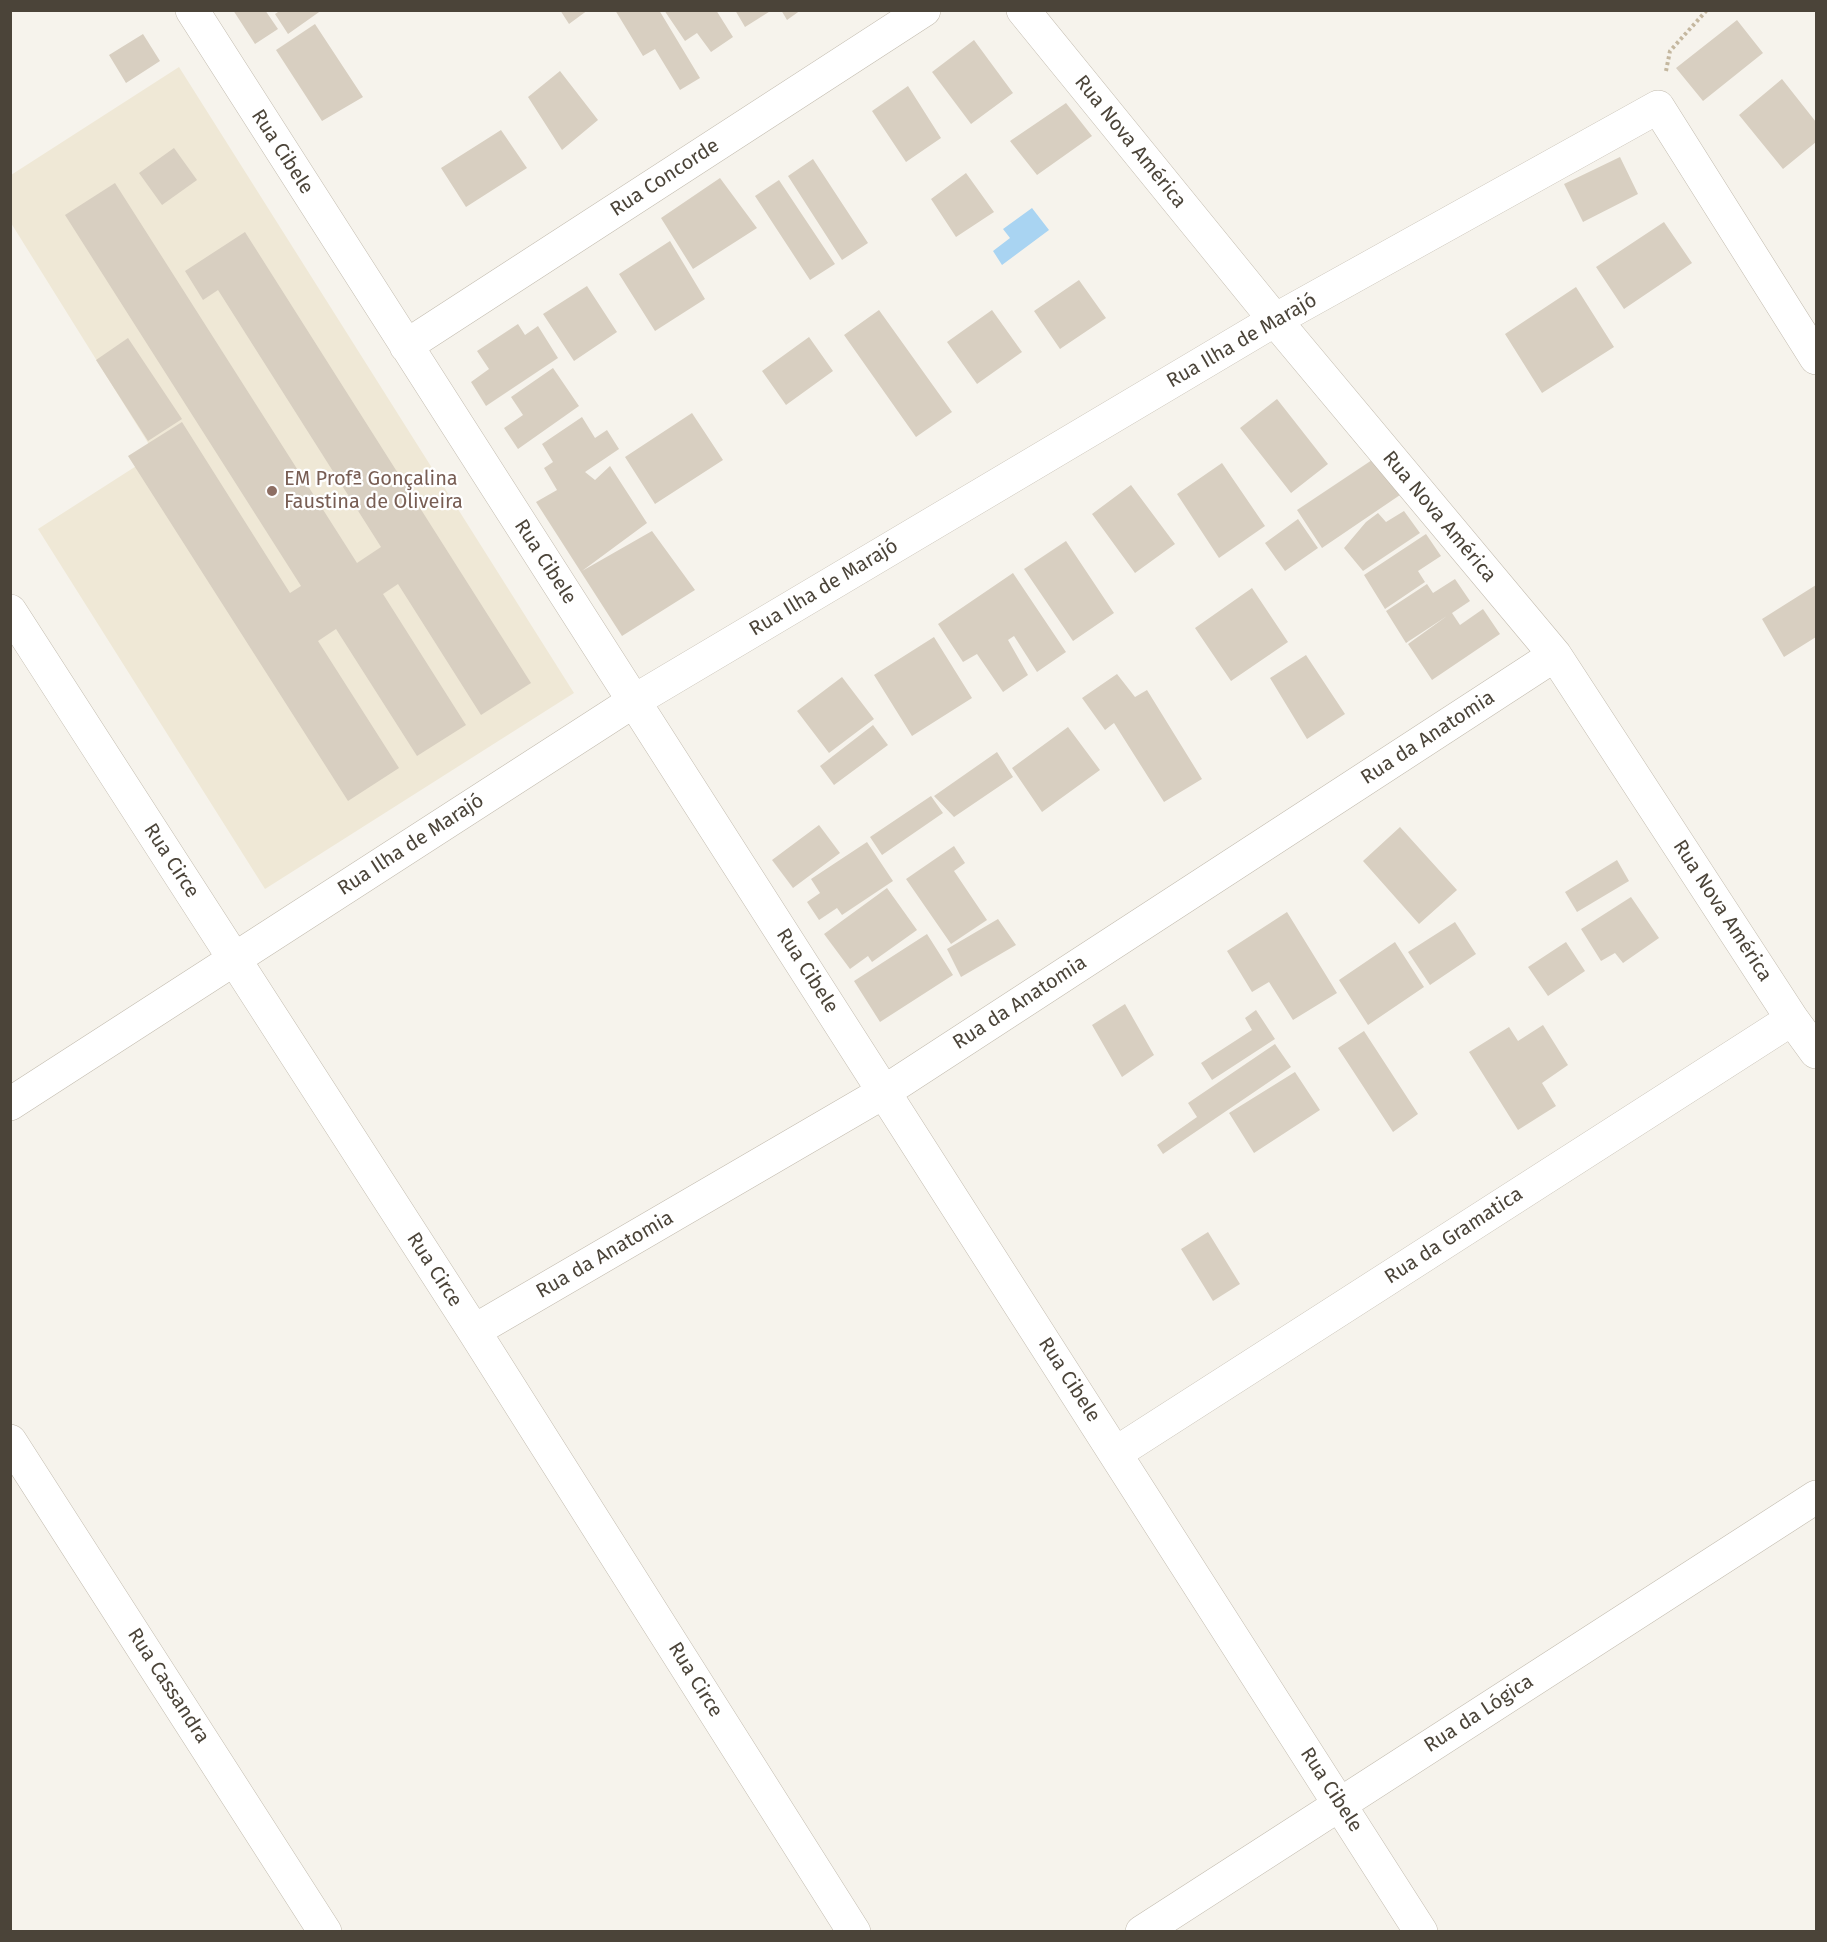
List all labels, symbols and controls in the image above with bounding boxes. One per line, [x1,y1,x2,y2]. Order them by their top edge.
street label: Rua Nova América [1069,71,1191,213]
street label: Rua Cibele [246,105,318,199]
street label: Rua Concorde [606,134,724,222]
street label: Rua Ilha de Marajó [1163,288,1321,394]
street label: Rua Nova América [1377,446,1501,588]
place label: EM Profª Gonçalina Faustina de Oliveira [284,467,463,514]
marker: EM Profª Gonçalina Faustina de Oliveira [265,484,279,498]
street label: Rua Cibele [509,515,581,609]
street label: Rua Ilha de Marajó [745,534,903,642]
street label: Rua da Anatomia [1357,686,1499,790]
street label: Rua Ilha de Marajó [334,789,488,901]
street label: Rua Circe [138,819,204,903]
street label: Rua Nova América [1667,836,1777,986]
street label: Rua Cibele [771,924,843,1018]
street label: Rua da Anatomia [949,951,1091,1055]
street label: Rua da Gramatica [1380,1182,1528,1290]
street label: Rua da Anatomia [532,1206,678,1304]
street label: Rua Circe [401,1228,467,1312]
street label: Rua Cibele [1033,1333,1105,1427]
street label: Rua Cassandra [122,1624,214,1748]
street label: Rua Circe [663,1638,727,1722]
street label: Rua da Lógica [1420,1670,1538,1758]
street label: Rua Cibele [1295,1743,1367,1837]

